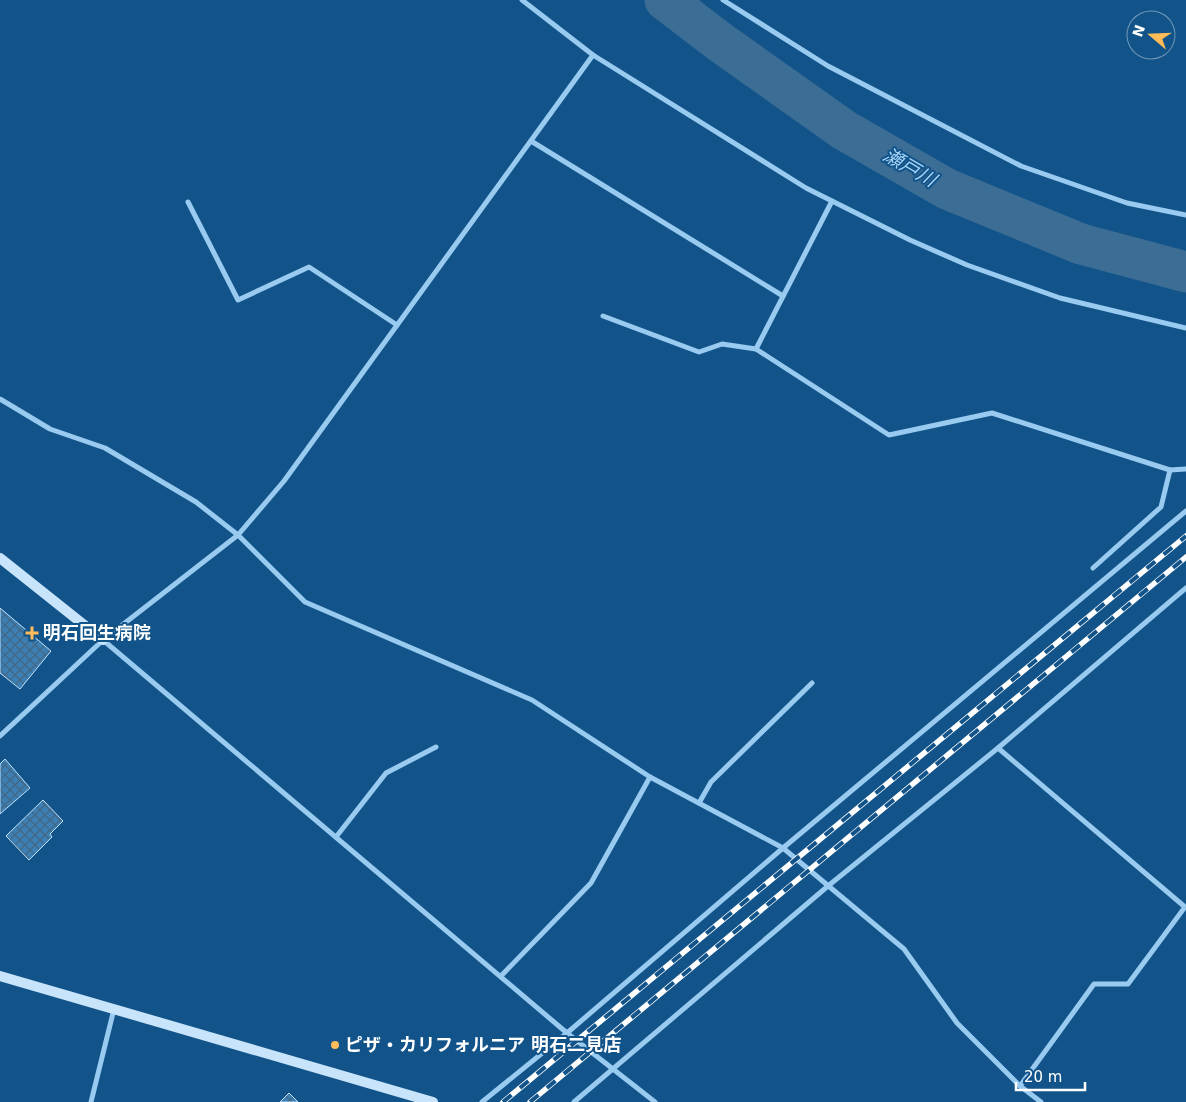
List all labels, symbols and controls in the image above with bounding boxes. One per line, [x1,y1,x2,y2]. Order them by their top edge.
north arrow [1126,10,1176,60]
text: N [1129,23,1148,39]
water label: 瀬戸川 [880,143,942,192]
place label: 明石回生病院 [43,622,151,643]
marker: 明石回生病院 [25,626,39,640]
place label: ピザ・カリフォルニア 明石二見店 [345,1034,621,1055]
marker: ピザ・カリフォルニア 明石二見店 [329,1039,341,1051]
scale bar [1016,1060,1085,1092]
text: 20 m [1024,1068,1062,1086]

